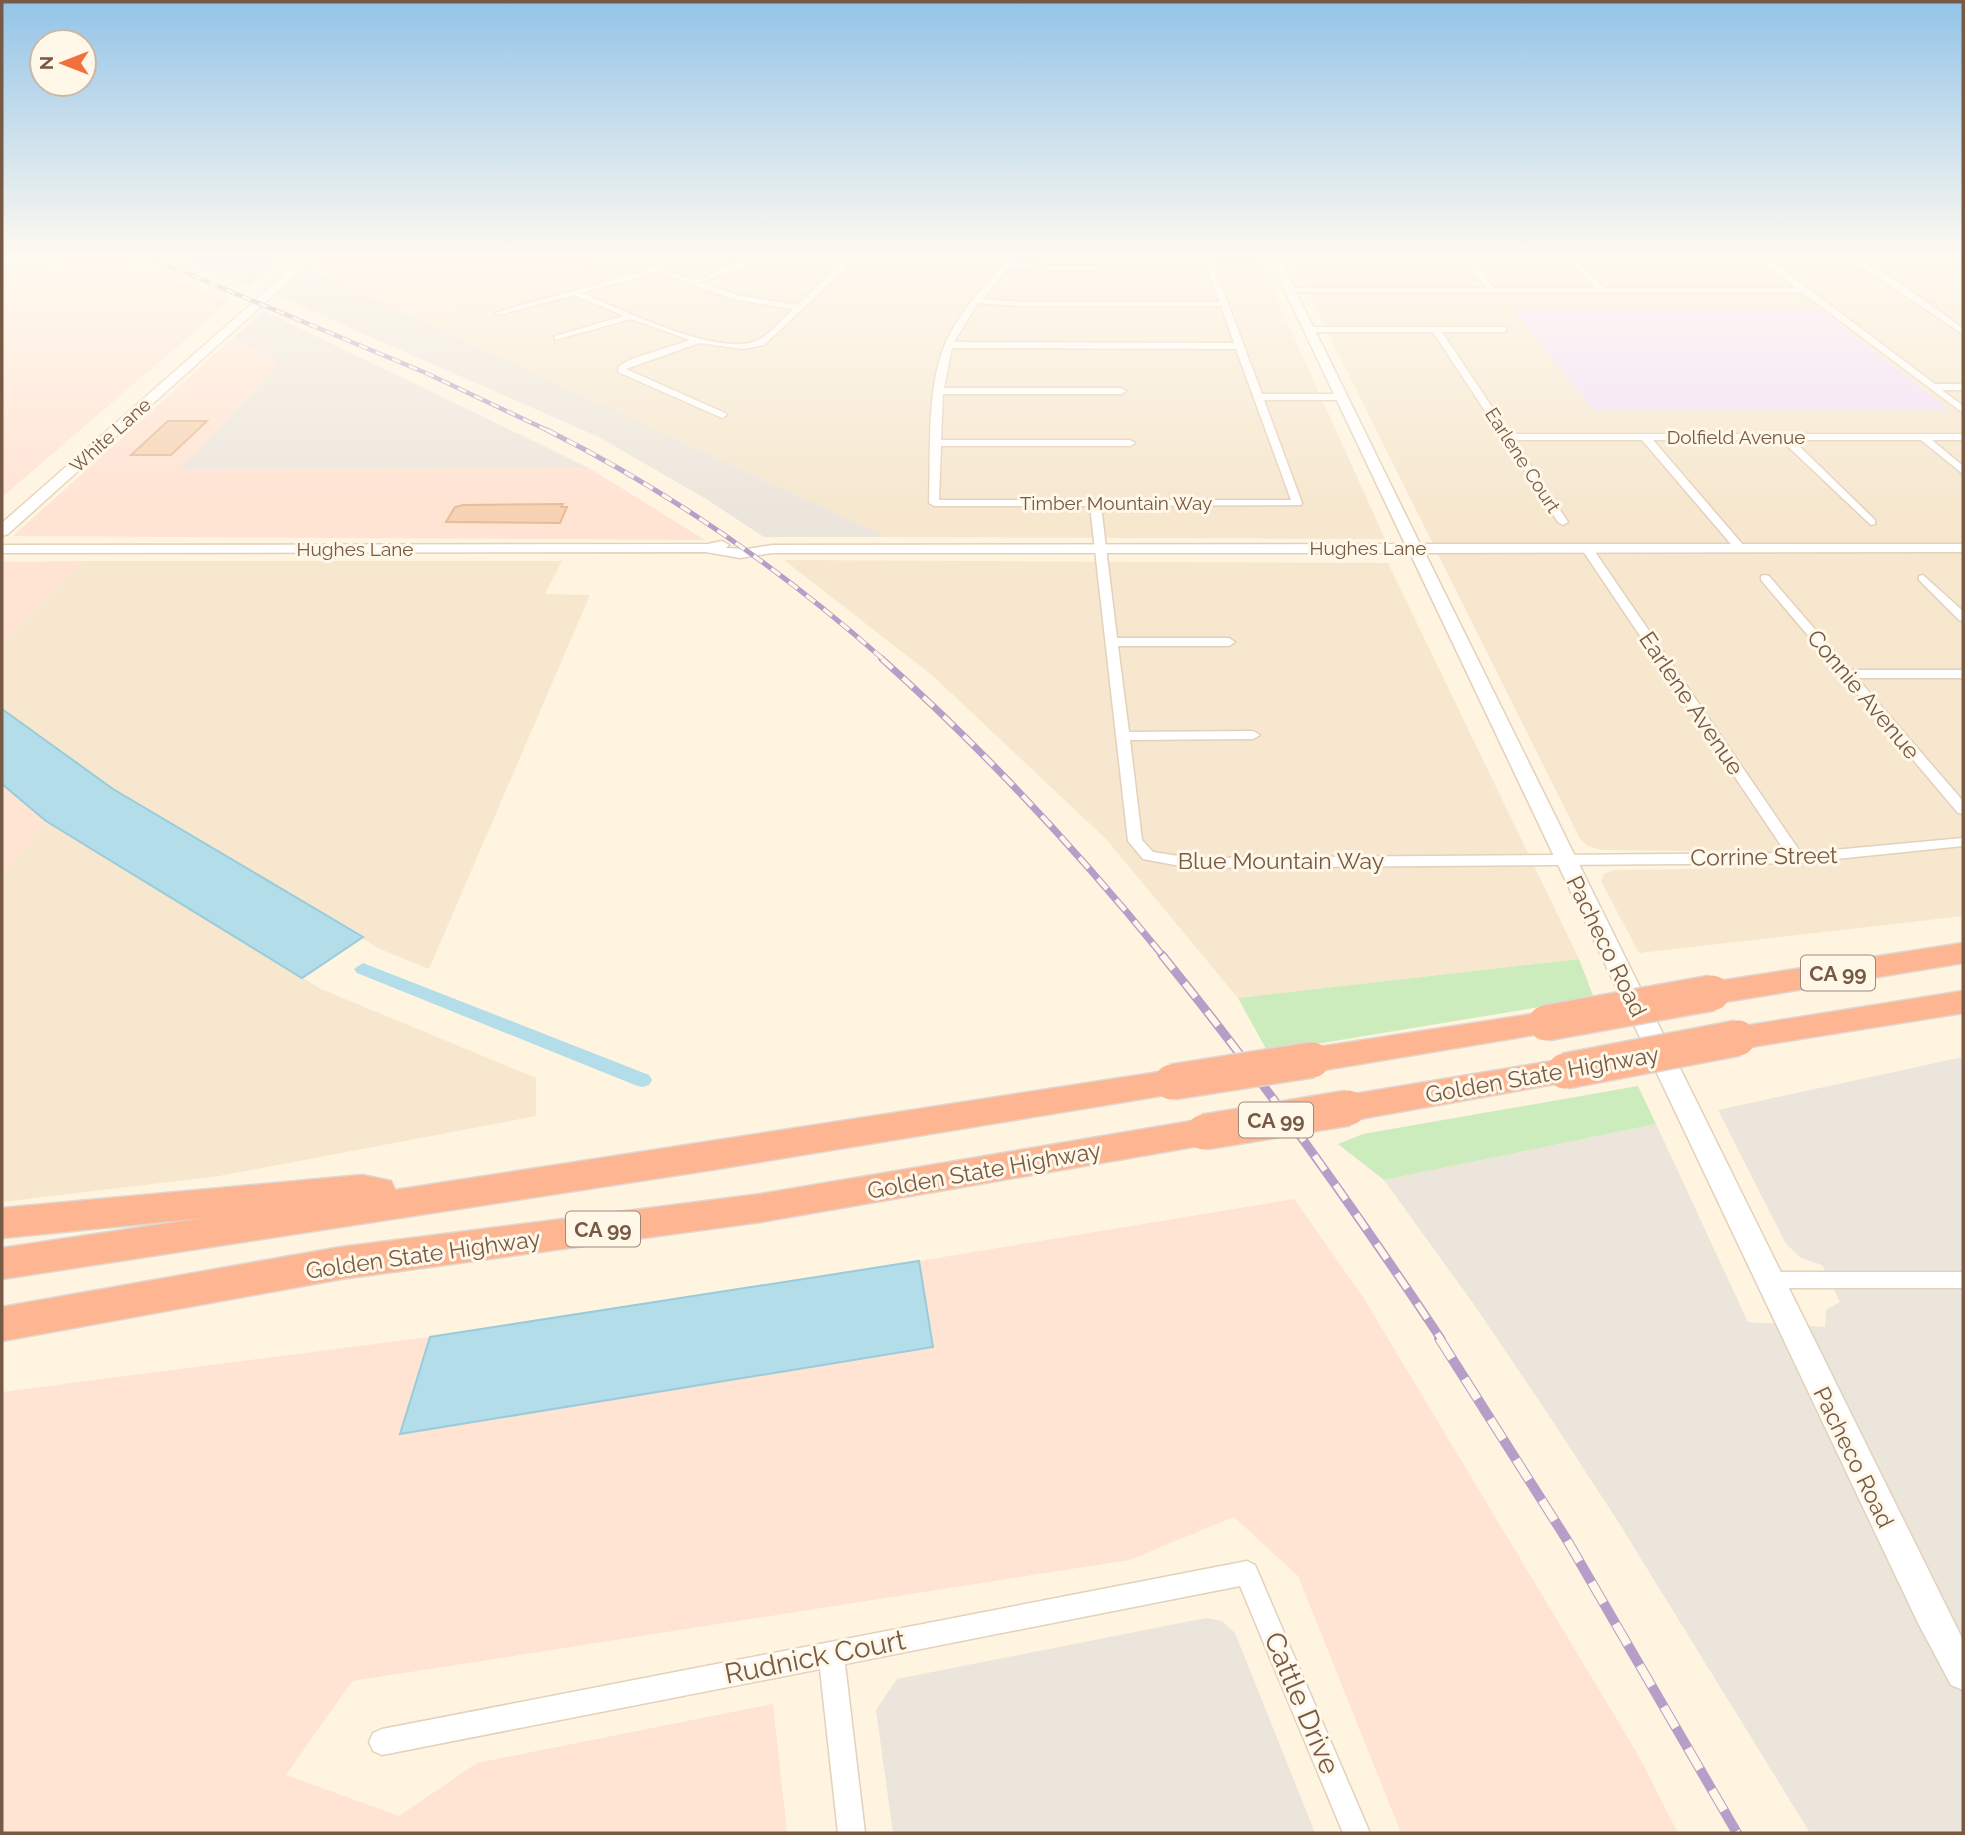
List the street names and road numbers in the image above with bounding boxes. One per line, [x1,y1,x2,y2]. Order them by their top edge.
street label: White Lane [65,393,155,477]
street label: Earlene Court [1481,403,1565,517]
street label: Dolfield Avenue [1667,426,1805,448]
street label: Timber Mountain Way [1020,492,1212,514]
street label: Hughes Lane [1310,537,1426,559]
street label: Hughes Lane [297,538,413,560]
street label: Connie Avenue [1802,624,1926,764]
street label: Earlene Avenue [1634,626,1750,780]
street label: Corrine Street [1690,841,1838,871]
street label: Blue Mountain Way [1178,847,1384,874]
street label: Pacheco Road [1561,871,1653,1021]
road number: CA 99 [1801,956,1875,990]
street label: Golden State Highway [1423,1040,1661,1108]
road number: CA 99 [1239,1102,1313,1138]
street label: Golden State Highway [865,1136,1103,1204]
road number: CA 99 [566,1212,640,1246]
street label: Golden State Highway [304,1224,542,1284]
street label: Pacheco Road [1808,1382,1900,1532]
street label: Rudnick Court [722,1623,909,1691]
street label: Cattle Drive [1257,1627,1347,1779]

